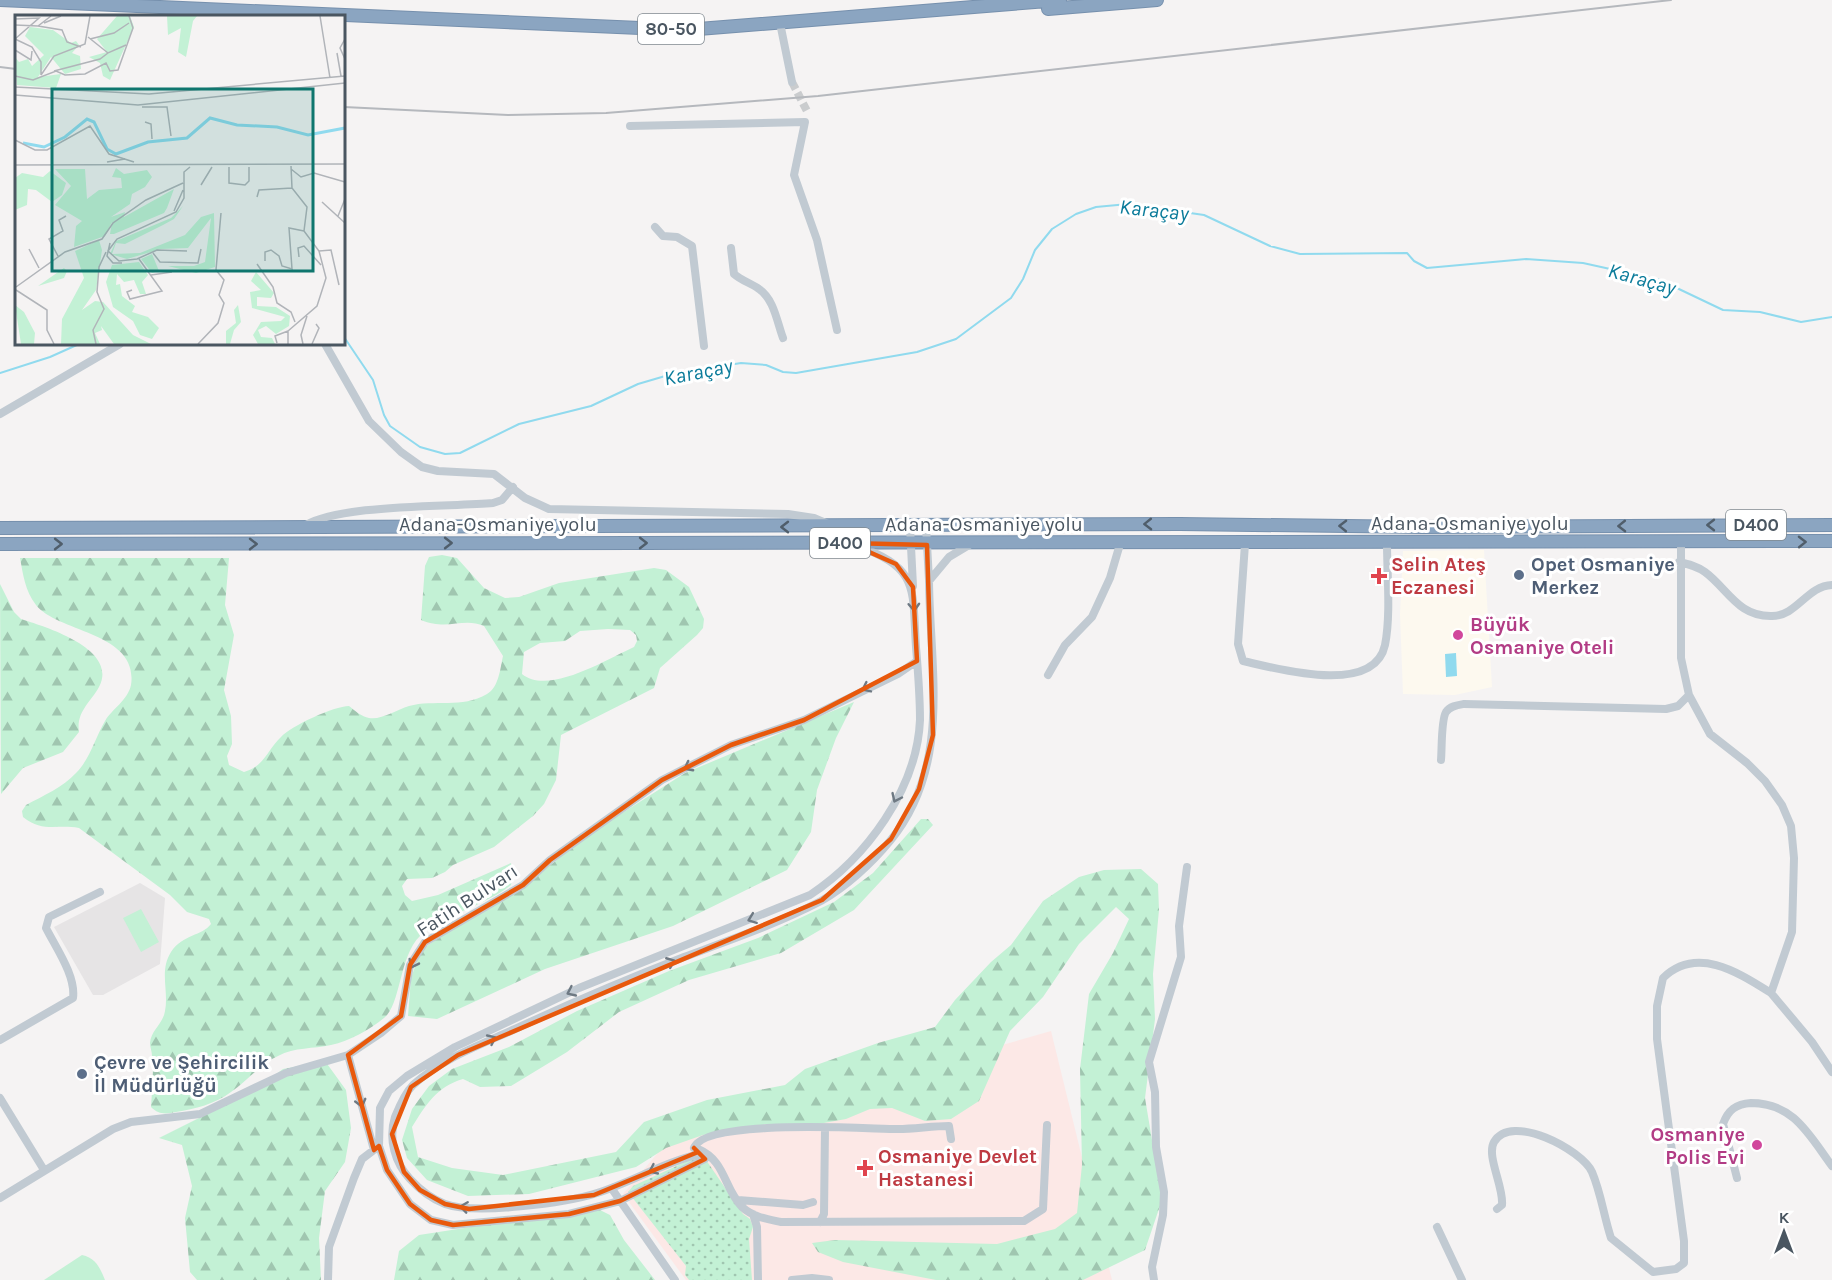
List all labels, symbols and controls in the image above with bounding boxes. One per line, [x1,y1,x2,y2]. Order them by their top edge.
road number: 80-50 [638,14,704,44]
inset map [15,15,345,345]
water label: Karaçay [1118,194,1191,226]
water label: Karaçay [1605,258,1679,300]
water label: Karaçay [662,353,735,390]
road number: D400 [1726,510,1786,540]
street label: Adana-Osmaniye yolu [1371,512,1569,535]
street label: Adana-Osmaniye yolu [399,513,597,536]
street label: Adana-Osmaniye yolu [885,513,1083,536]
one-way arrow [1143,518,1152,530]
one-way arrow [1706,519,1715,531]
one-way arrow [1338,520,1347,532]
one-way arrow [1617,520,1626,532]
one-way arrow [780,521,789,533]
road number: D400 [810,528,870,558]
one-way arrow [1798,535,1807,548]
one-way arrow [444,537,453,549]
one-way arrow [639,537,648,549]
one-way arrow [54,538,63,550]
one-way arrow [249,538,258,550]
place label: Selin Ateş Eczanesi [1391,553,1486,599]
place label: Opet Osmaniye Merkez [1531,553,1675,599]
marker: Opet Osmaniye Merkez [1512,568,1526,582]
marker: Selin Ateş Eczanesi [1372,569,1386,583]
one-way arrow [907,603,920,612]
place label: Büyük Osmaniye Oteli [1470,613,1614,659]
marker: Büyük Osmaniye Oteli [1451,628,1465,642]
one-way arrow [861,681,872,693]
one-way arrow [684,760,694,771]
one-way arrow [891,791,903,802]
street label: Fatih Bulvarı [412,859,522,942]
one-way arrow [747,912,758,925]
one-way arrow [665,957,676,970]
one-way arrow [408,958,420,969]
one-way arrow [566,985,577,997]
one-way arrow [486,1035,497,1047]
place label: Çevre ve Şehircilik İl Müdürlüğü [94,1051,269,1097]
marker: Çevre ve Şehircilik İl Müdürlüğü [75,1067,89,1081]
one-way arrow [354,1097,366,1107]
place label: Osmaniye Polis Evi [1650,1123,1745,1169]
marker: Osmaniye Polis Evi [1750,1138,1764,1152]
place label: Osmaniye Devlet Hastanesi [878,1145,1037,1191]
marker: Osmaniye Devlet Hastanesi [856,1159,874,1177]
one-way arrow [648,1163,659,1175]
one-way arrow [459,1202,468,1214]
north arrow [1754,1202,1814,1262]
text: K [1779,1208,1790,1227]

